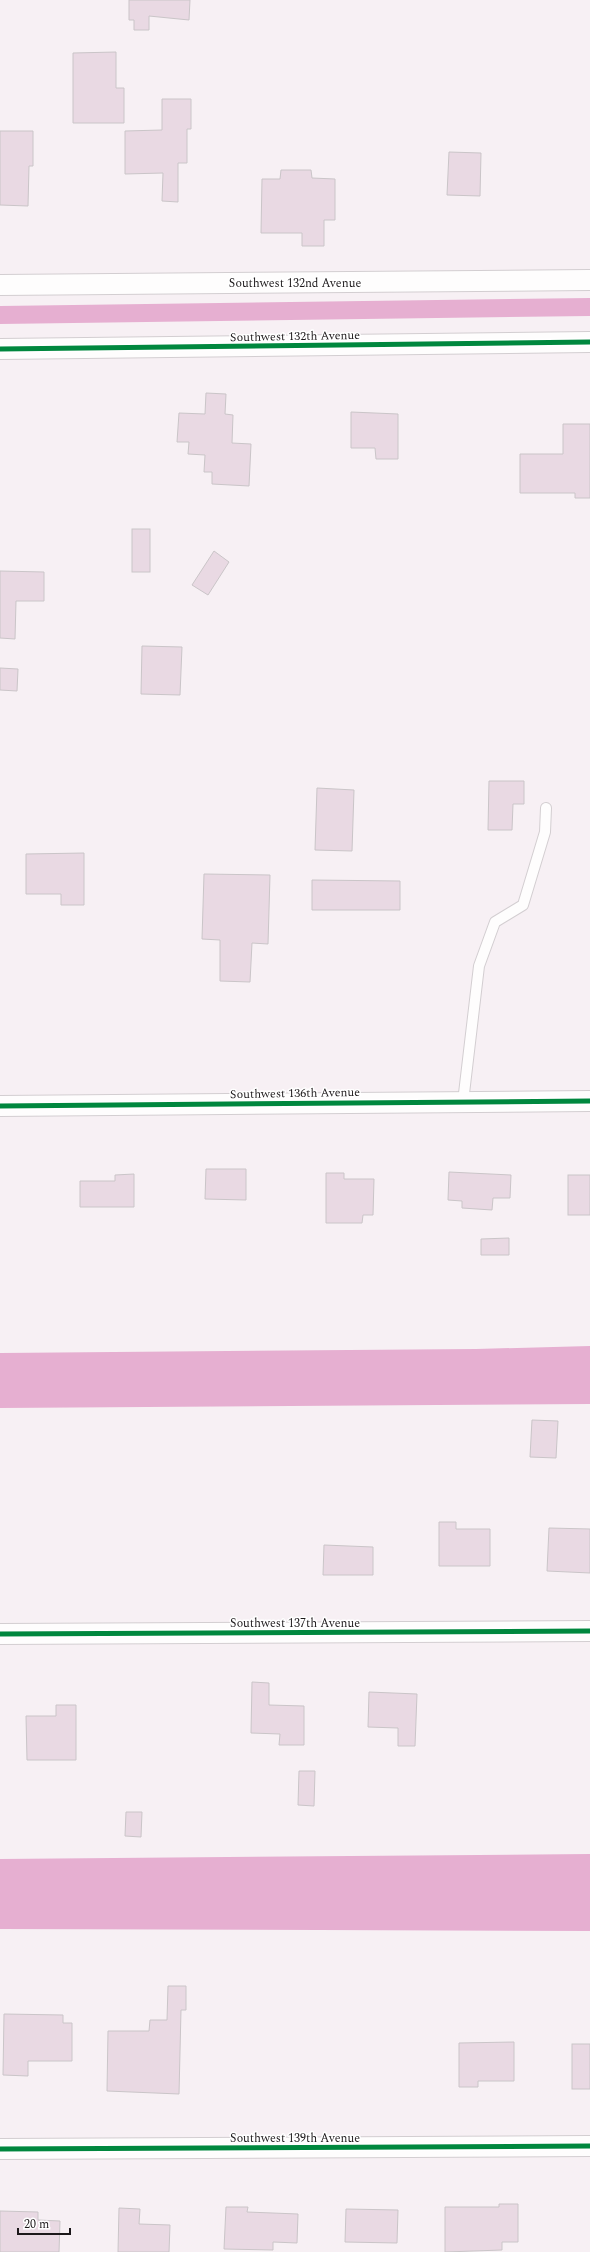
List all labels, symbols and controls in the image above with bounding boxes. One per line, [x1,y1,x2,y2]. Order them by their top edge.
street label: Southwest 132nd Avenue [229,274,361,293]
street label: Southwest 132th Avenue [230,326,360,347]
street label: Southwest 136th Avenue [230,1083,360,1104]
street label: Southwest 137th Avenue [230,1614,360,1633]
street label: Southwest 139th Avenue [230,2129,360,2148]
scale bar [18,2210,70,2236]
text: 20 m [24,2215,49,2234]

